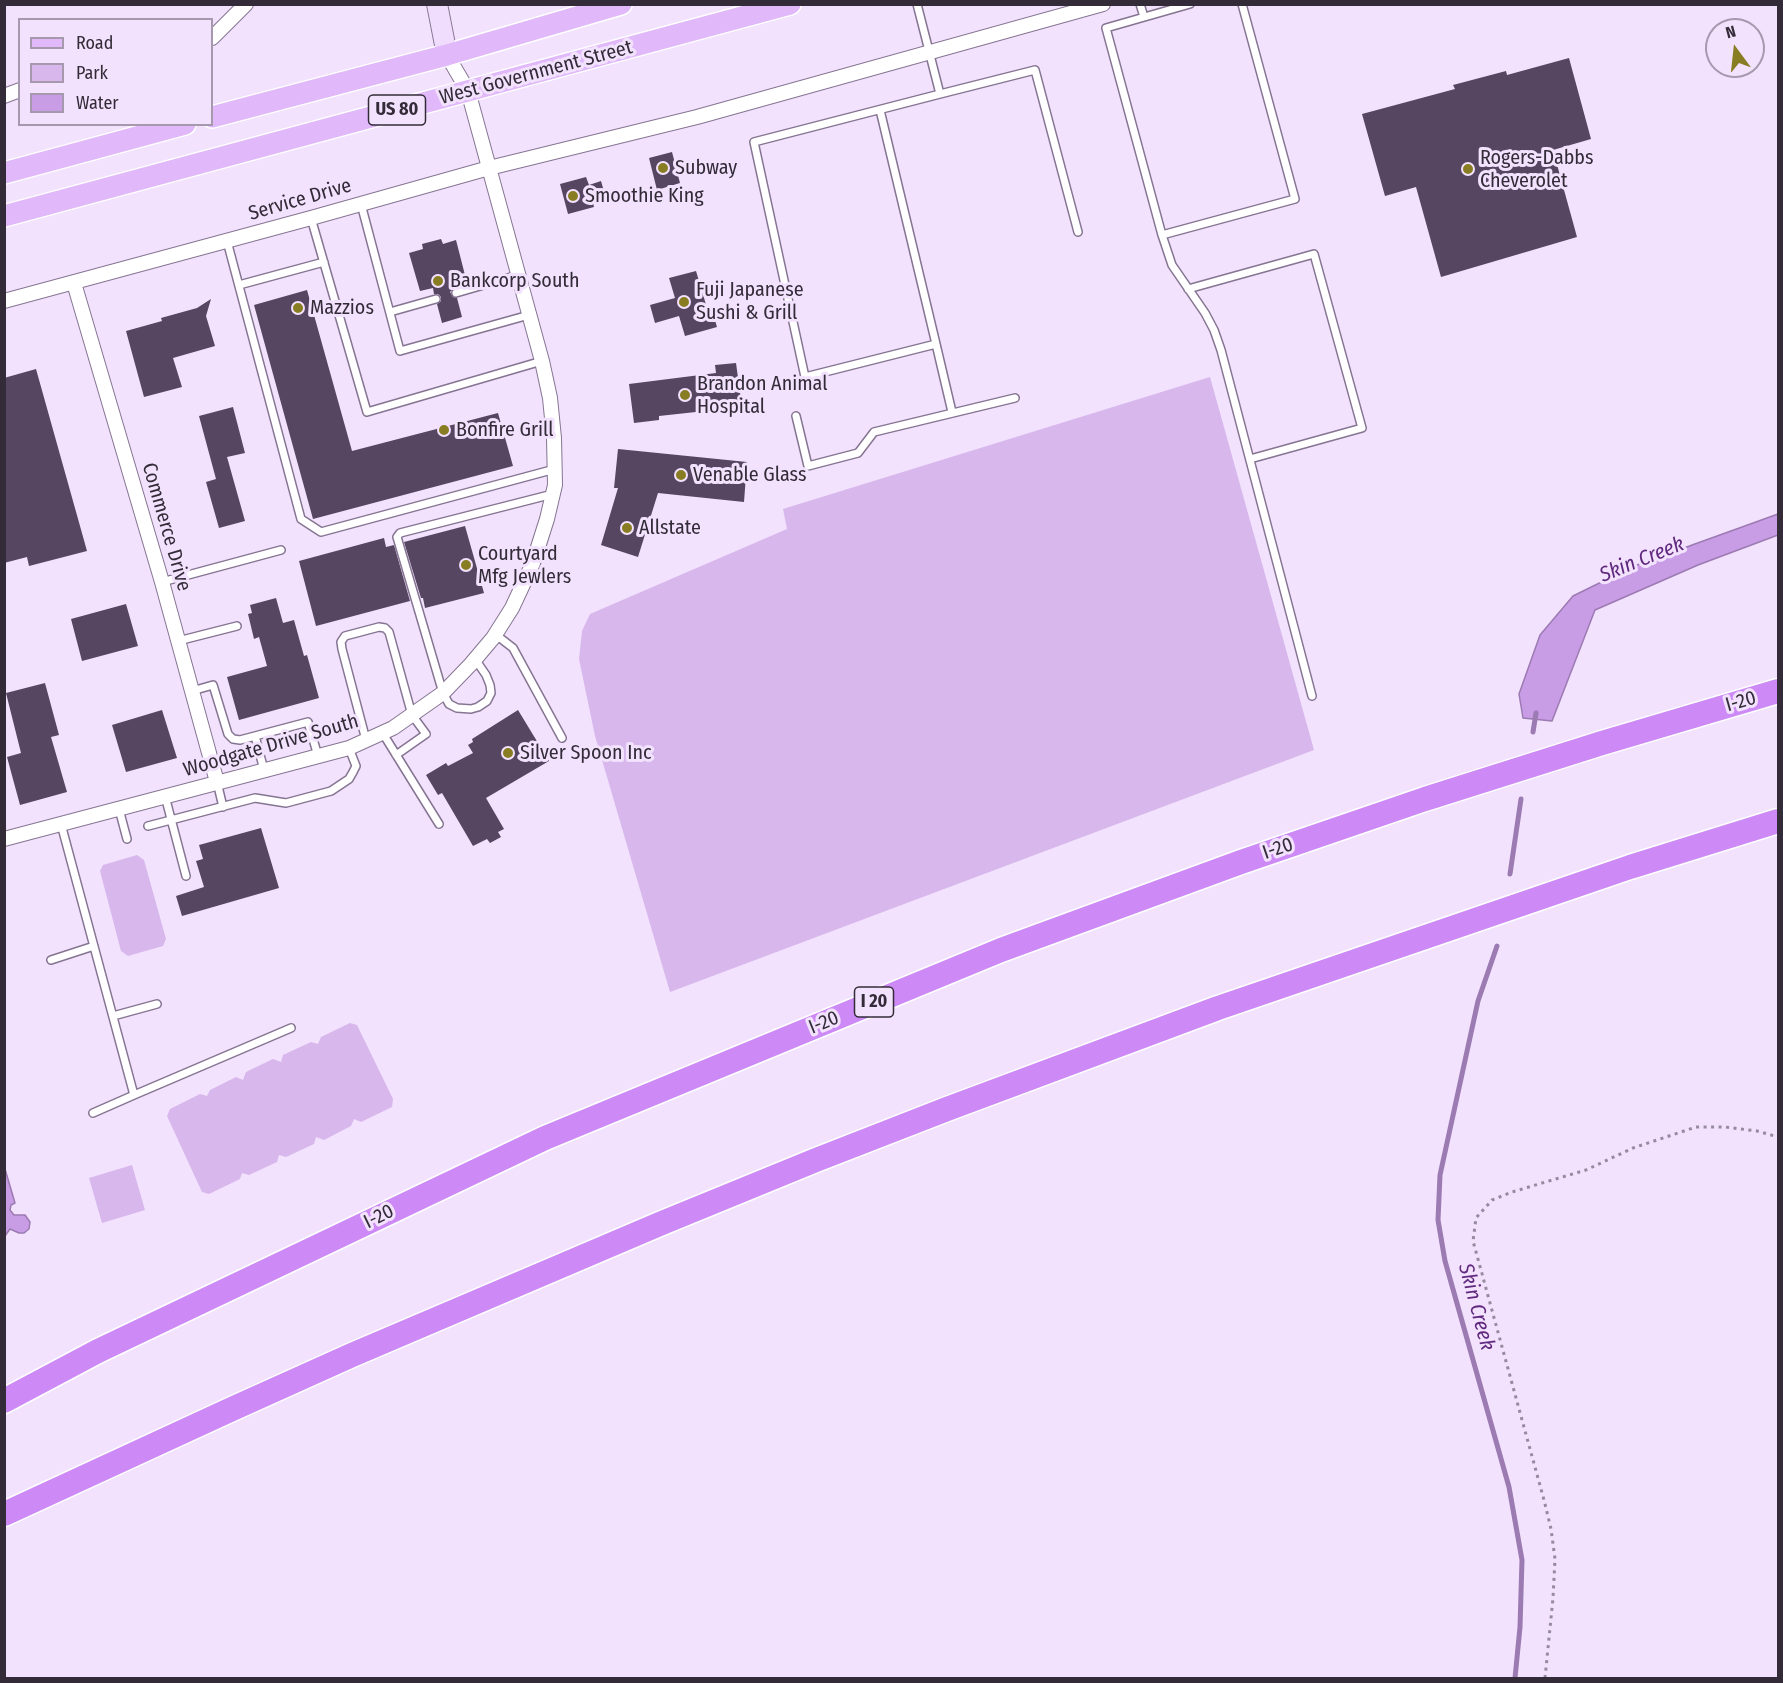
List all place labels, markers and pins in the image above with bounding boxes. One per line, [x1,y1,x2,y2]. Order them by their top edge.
place label: Rogers-Dabbs Cheverolet [1480,146,1594,193]
place label: Subway [675,156,737,180]
marker: Subway [656,161,670,175]
marker: Rogers-Dabbs Cheverolet [1461,162,1475,176]
place label: Smoothie King [585,184,704,208]
marker: Smoothie King [566,189,580,203]
place label: Bankcorp South [450,269,579,293]
marker: Bankcorp South [431,274,445,288]
place label: Fuji Japanese Sushi & Grill [696,278,804,325]
marker: Fuji Japanese Sushi & Grill [677,295,691,309]
place label: Mazzios [310,296,374,320]
marker: Mazzios [291,301,305,315]
place label: Brandon Animal Hospital [697,372,827,419]
marker: Brandon Animal Hospital [678,388,692,402]
place label: Bonfire Grill [456,418,553,442]
marker: Bonfire Grill [437,423,451,437]
place label: Venable Glass [693,463,806,487]
marker: Venable Glass [674,468,688,482]
place label: Allstate [639,516,701,540]
marker: Allstate [620,521,634,535]
place label: Courtyard Mfg Jewlers [478,542,571,589]
marker: Courtyard Mfg Jewlers [459,558,473,572]
place label: Silver Spoon Inc [520,741,652,765]
marker: Silver Spoon Inc [501,746,515,760]

